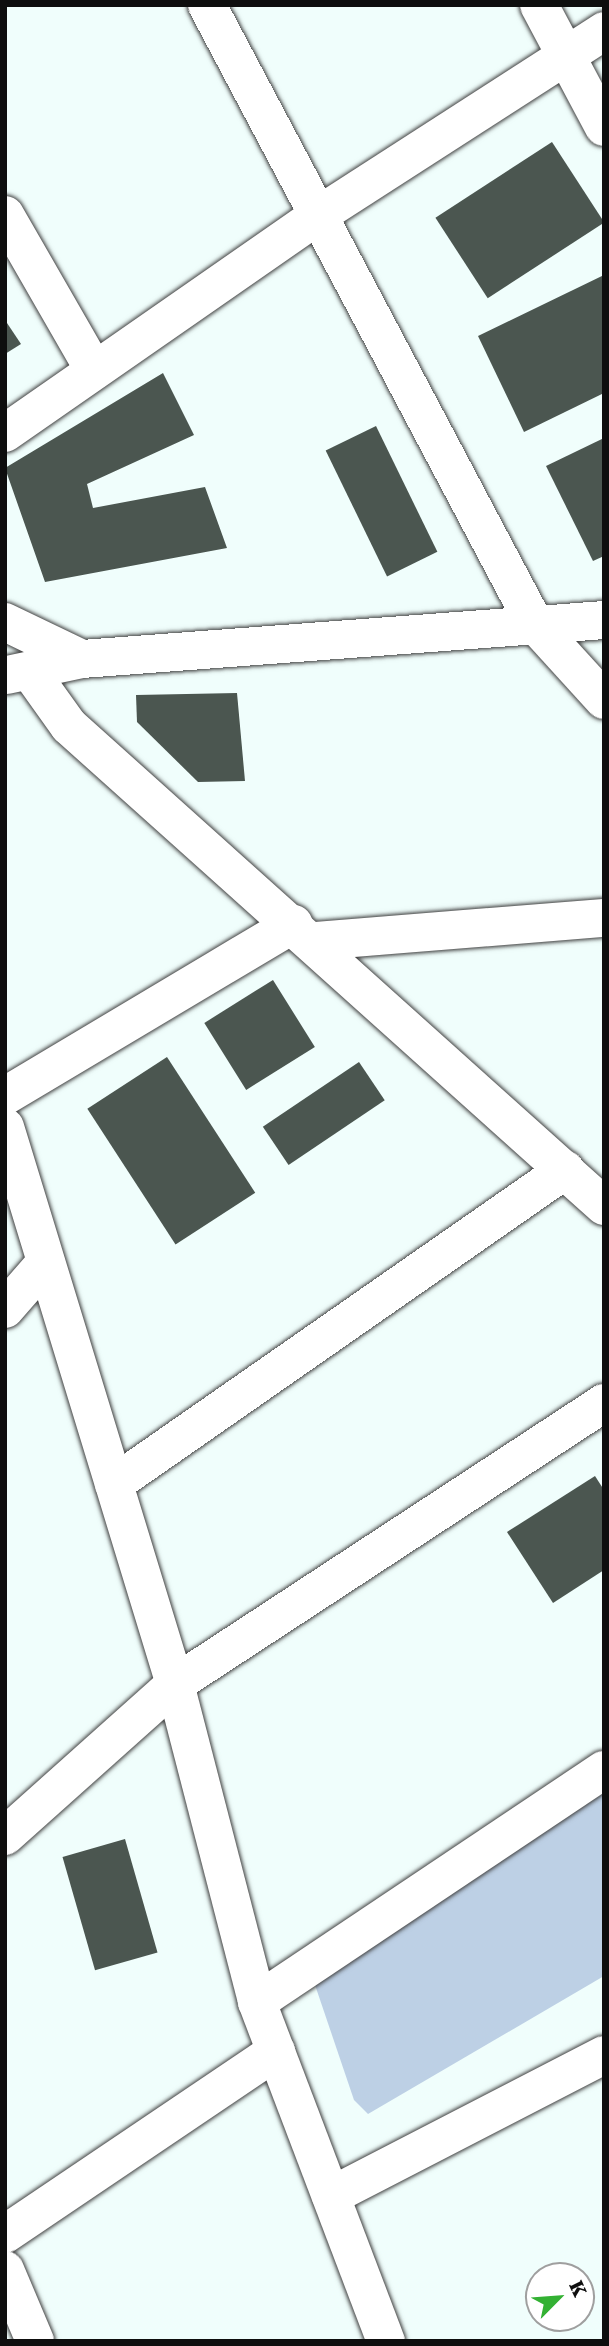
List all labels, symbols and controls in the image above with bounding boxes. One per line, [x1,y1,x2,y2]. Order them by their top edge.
north arrow [525,2262,595,2332]
text: K [564,2277,591,2300]

